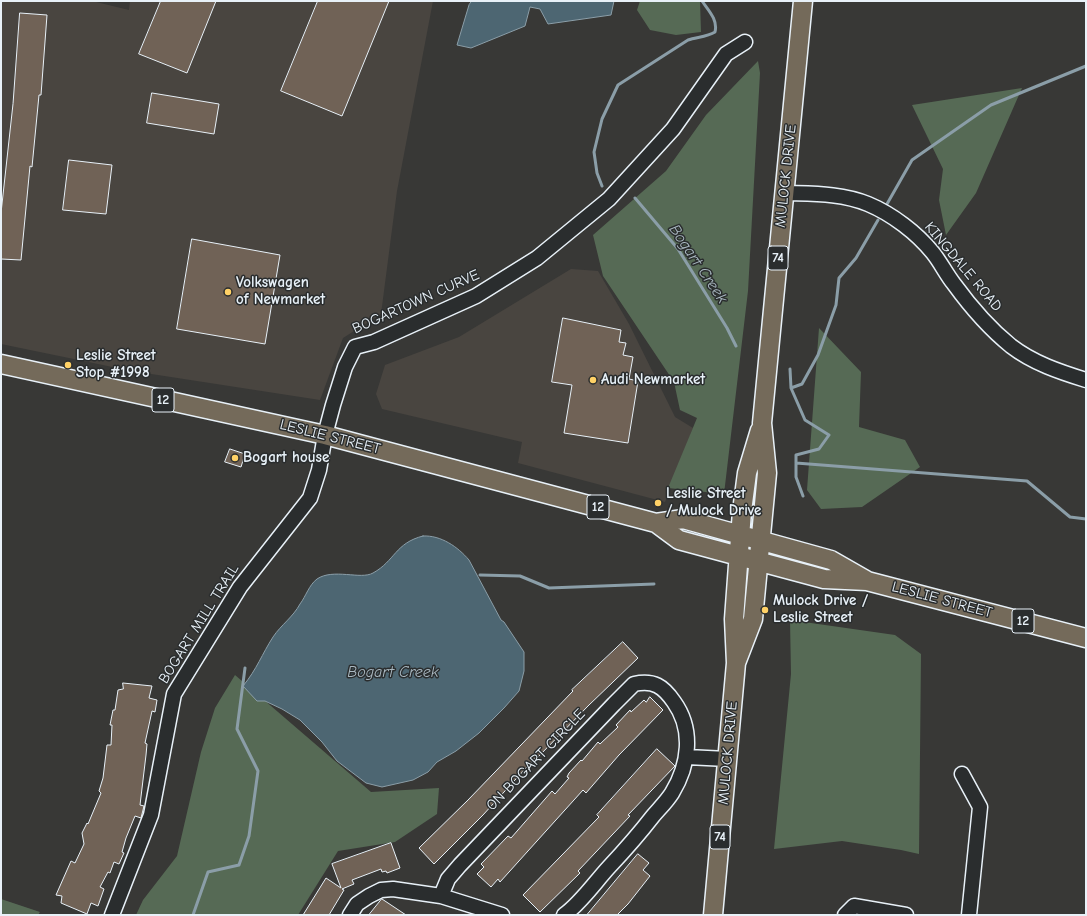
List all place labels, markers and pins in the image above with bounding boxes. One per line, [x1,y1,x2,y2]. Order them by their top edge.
place label: Volkswagen of Newmarket [236,274,325,309]
marker: Volkswagen of Newmarket [223,287,233,297]
place label: Leslie Street Stop #1998 [76,347,156,382]
marker: Leslie Street Stop #1998 [63,360,73,370]
place label: Audi Newmarket [601,371,705,389]
marker: Audi Newmarket [588,375,598,385]
place label: Bogart house [243,449,329,467]
marker: Bogart house [230,453,240,463]
place label: Leslie Street / Mulock Drive [666,485,761,520]
marker: Leslie Street / Mulock Drive [653,498,663,508]
place label: Mulock Drive / Leslie Street [773,592,868,627]
marker: Mulock Drive / Leslie Street [760,605,770,615]

